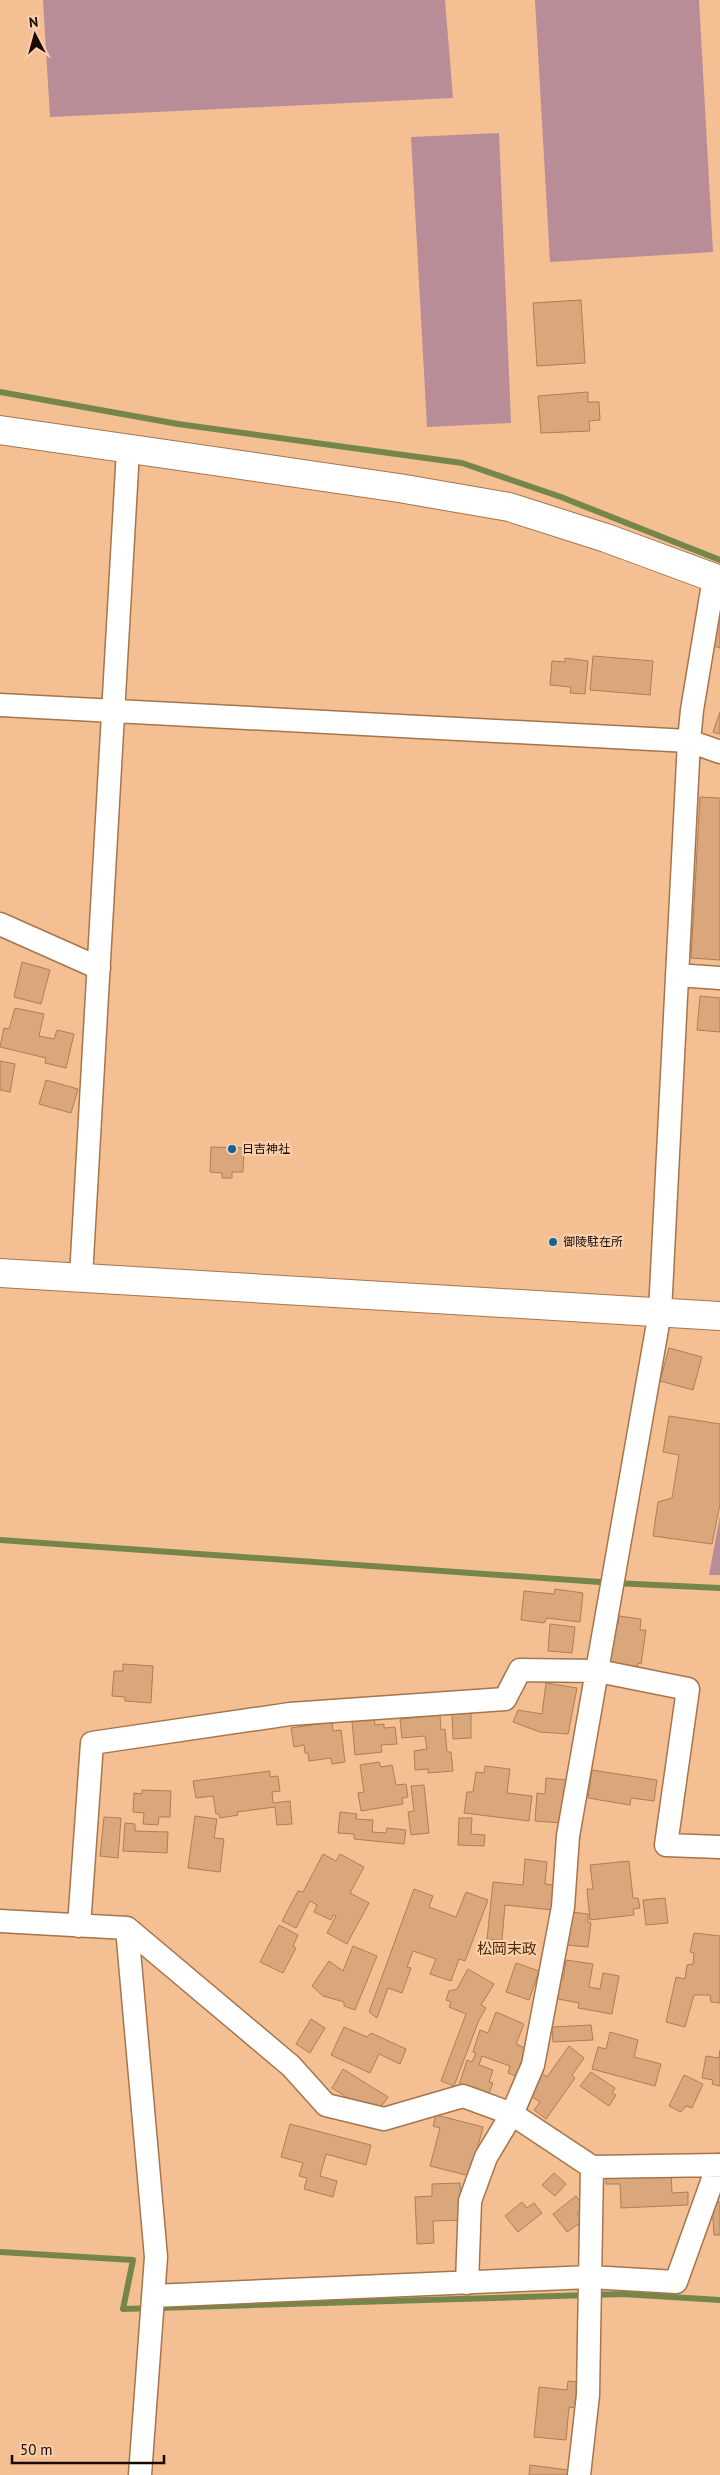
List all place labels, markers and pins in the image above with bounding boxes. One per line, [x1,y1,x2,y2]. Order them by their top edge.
place label: 日吉神社 [242,1141,290,1156]
marker: 日吉神社 [226,1143,238,1155]
place label: 御陵駐在所 [563,1234,623,1249]
marker: 御陵駐在所 [547,1236,559,1248]

